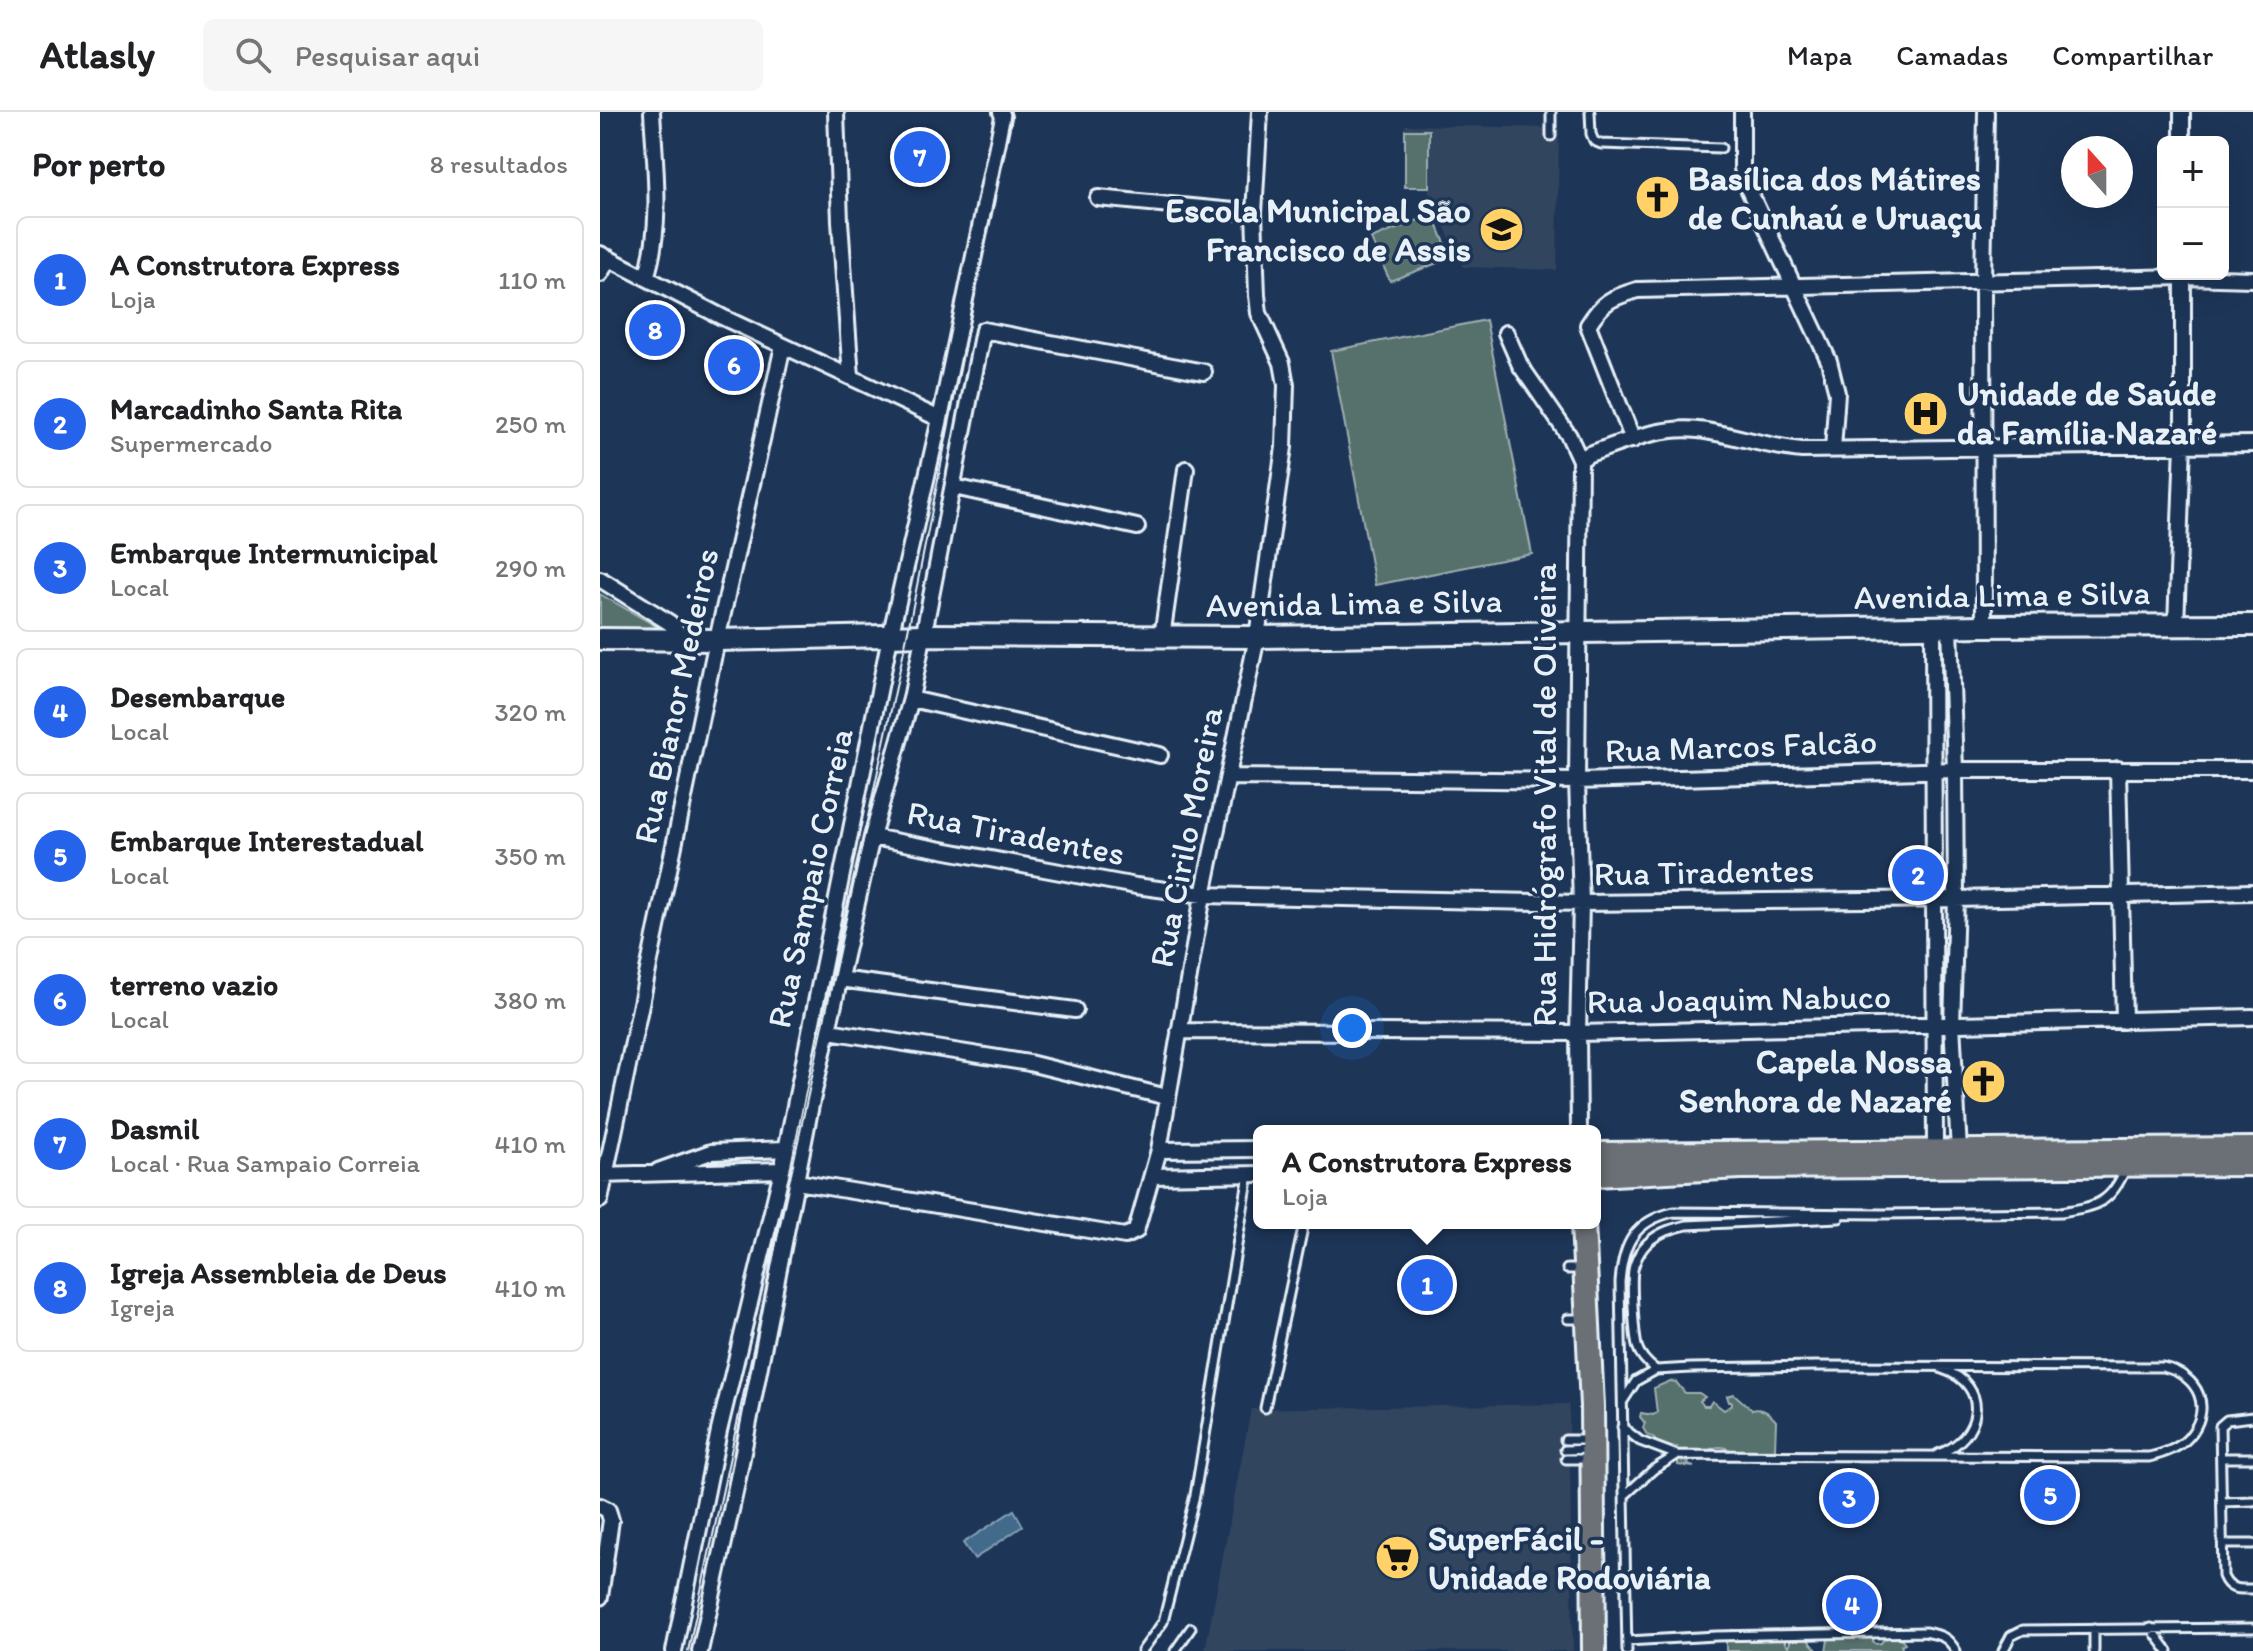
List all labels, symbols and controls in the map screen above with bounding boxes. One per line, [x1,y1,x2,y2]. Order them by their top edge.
search box [203,19,763,91]
text: Atlasly [40,32,155,78]
icon: search [231,33,275,77]
text: Pesquisar aqui [295,37,480,74]
text: Mapa [1787,38,1852,72]
text: Camadas [1896,38,2008,72]
text: Compartilhar [2052,38,2213,72]
pin: 7 [894,127,946,187]
north arrow [2061,136,2133,208]
map controls [2157,136,2229,280]
button: + [2157,136,2229,208]
text: Por perto [32,144,165,185]
text: 8 resultados [430,148,568,180]
place label: Basílica dos Mátires de Cunhaú e Uruaçu [1688,158,1982,238]
church icon: Basílica dos Mátires de Cunhaú e Uruaçu [1633,174,1681,222]
place label: Escola Municipal São Francisco de Assis [1165,190,1471,270]
school or university icon: Escola Municipal São Francisco de Assis [1478,206,1526,254]
button: − [2157,208,2229,280]
text: A Construtora Express [110,246,400,283]
text: 1 [54,264,66,296]
text: 110 m [498,264,566,296]
text: Loja [110,283,156,315]
pin: 8 [629,300,681,360]
pin: 6 [708,335,760,395]
place label: Unidade de Saúde da Família Nazaré [1957,373,2217,453]
hospital icon: Unidade de Saúde da Família Nazaré [1902,389,1950,437]
text: Marcadinho Santa Rita [110,390,402,427]
text: 2 [53,408,67,440]
text: 250 m [495,408,566,440]
text: Supermercado [110,427,272,459]
text: Embarque Intermunicipal [110,534,438,571]
street label: Rua Bianor Medeiros [625,545,727,847]
text: 3 [53,552,67,584]
text: 290 m [495,552,566,584]
street label: Rua Hidrógrafo Vital de Oliveira [1524,563,1565,1027]
text: Local [110,571,169,603]
street label: Avenida Lima e Silva [1853,572,2151,618]
street label: Avenida Lima e Silva [1205,580,1503,626]
text: Desembarque [110,678,285,715]
text: 4 [52,696,68,728]
text: 320 m [494,696,566,728]
street label: Rua Cirilo Moreira [1141,703,1231,971]
text: Local [110,715,169,747]
street label: Rua Marcos Falcão [1604,721,1878,771]
street label: Rua Sampaio Correia [758,724,862,1032]
street label: Rua Tiradentes [904,792,1128,874]
text: Embarque Interestadual [110,822,423,859]
text: 5 [53,840,67,872]
text: 350 m [494,840,566,872]
pin: 2 [1892,845,1944,905]
street label: Rua Tiradentes [1593,850,1815,894]
text: Local [110,859,169,891]
text: terreno vazio [110,966,278,1003]
street label: Rua Joaquim Nabuco [1587,976,1891,1022]
text: 6 [53,984,67,1016]
text: 380 m [494,984,566,1016]
text: Local [110,1003,169,1035]
your location [1332,1008,1372,1048]
place label: Capela Nossa Senhora de Nazaré [1679,1041,1952,1121]
church icon: Capela Nossa Senhora de Nazaré [1959,1057,2007,1105]
text: Dasmil [110,1110,199,1147]
popup [1253,1125,1601,1229]
text: 7 [54,1128,66,1160]
text: 410 m [495,1128,566,1160]
text: A Construtora Express [1282,1143,1572,1180]
text: Local · Rua Sampaio Correia [110,1147,420,1179]
text: Loja [1282,1180,1328,1212]
text: Igreja Assembleia de Deus [110,1254,447,1291]
pin: 1 [1401,1255,1453,1315]
text: 8 [53,1272,67,1304]
text: 410 m [495,1272,566,1304]
text: Igreja [110,1291,174,1323]
pin: 5 [2024,1465,2076,1525]
pin: 3 [1823,1468,1875,1528]
place label: SuperFácil - Unidade Rodoviária [1428,1518,1711,1598]
supermarket icon: SuperFácil - Unidade Rodoviária [1373,1534,1421,1582]
pin: 4 [1826,1575,1878,1635]

